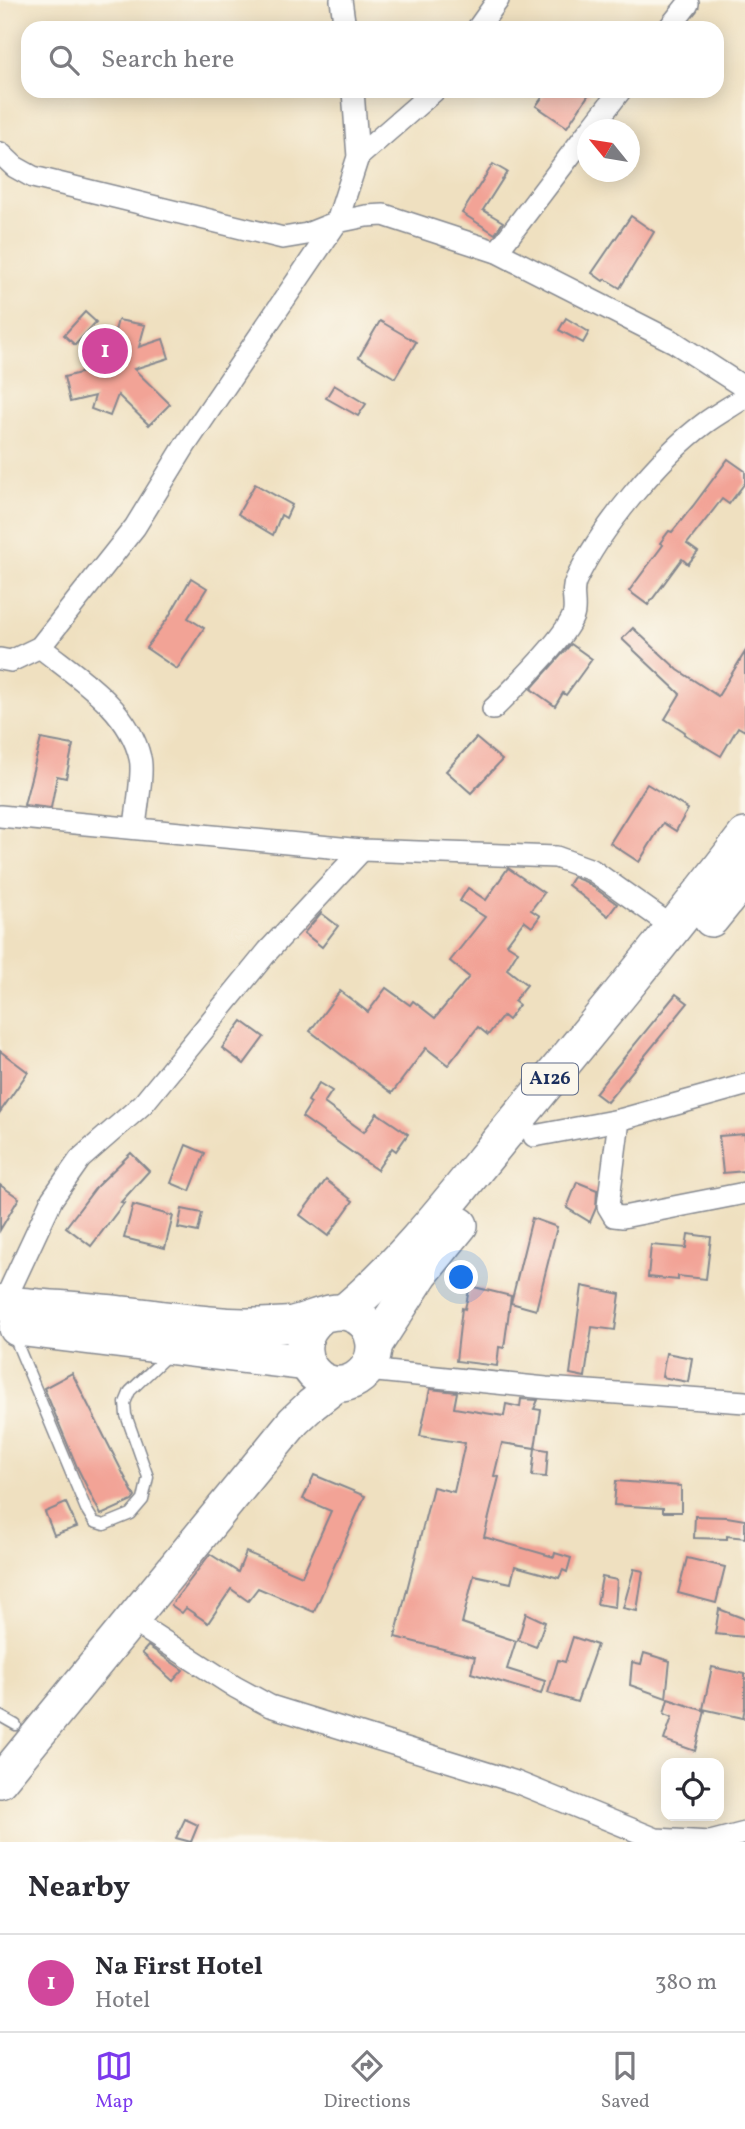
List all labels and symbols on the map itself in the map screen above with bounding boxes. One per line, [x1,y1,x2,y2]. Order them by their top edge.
north arrow [577,119,640,182]
pin: 1 [82,325,128,377]
road number: A126 [522,1064,578,1094]
your location [444,1260,478,1294]

